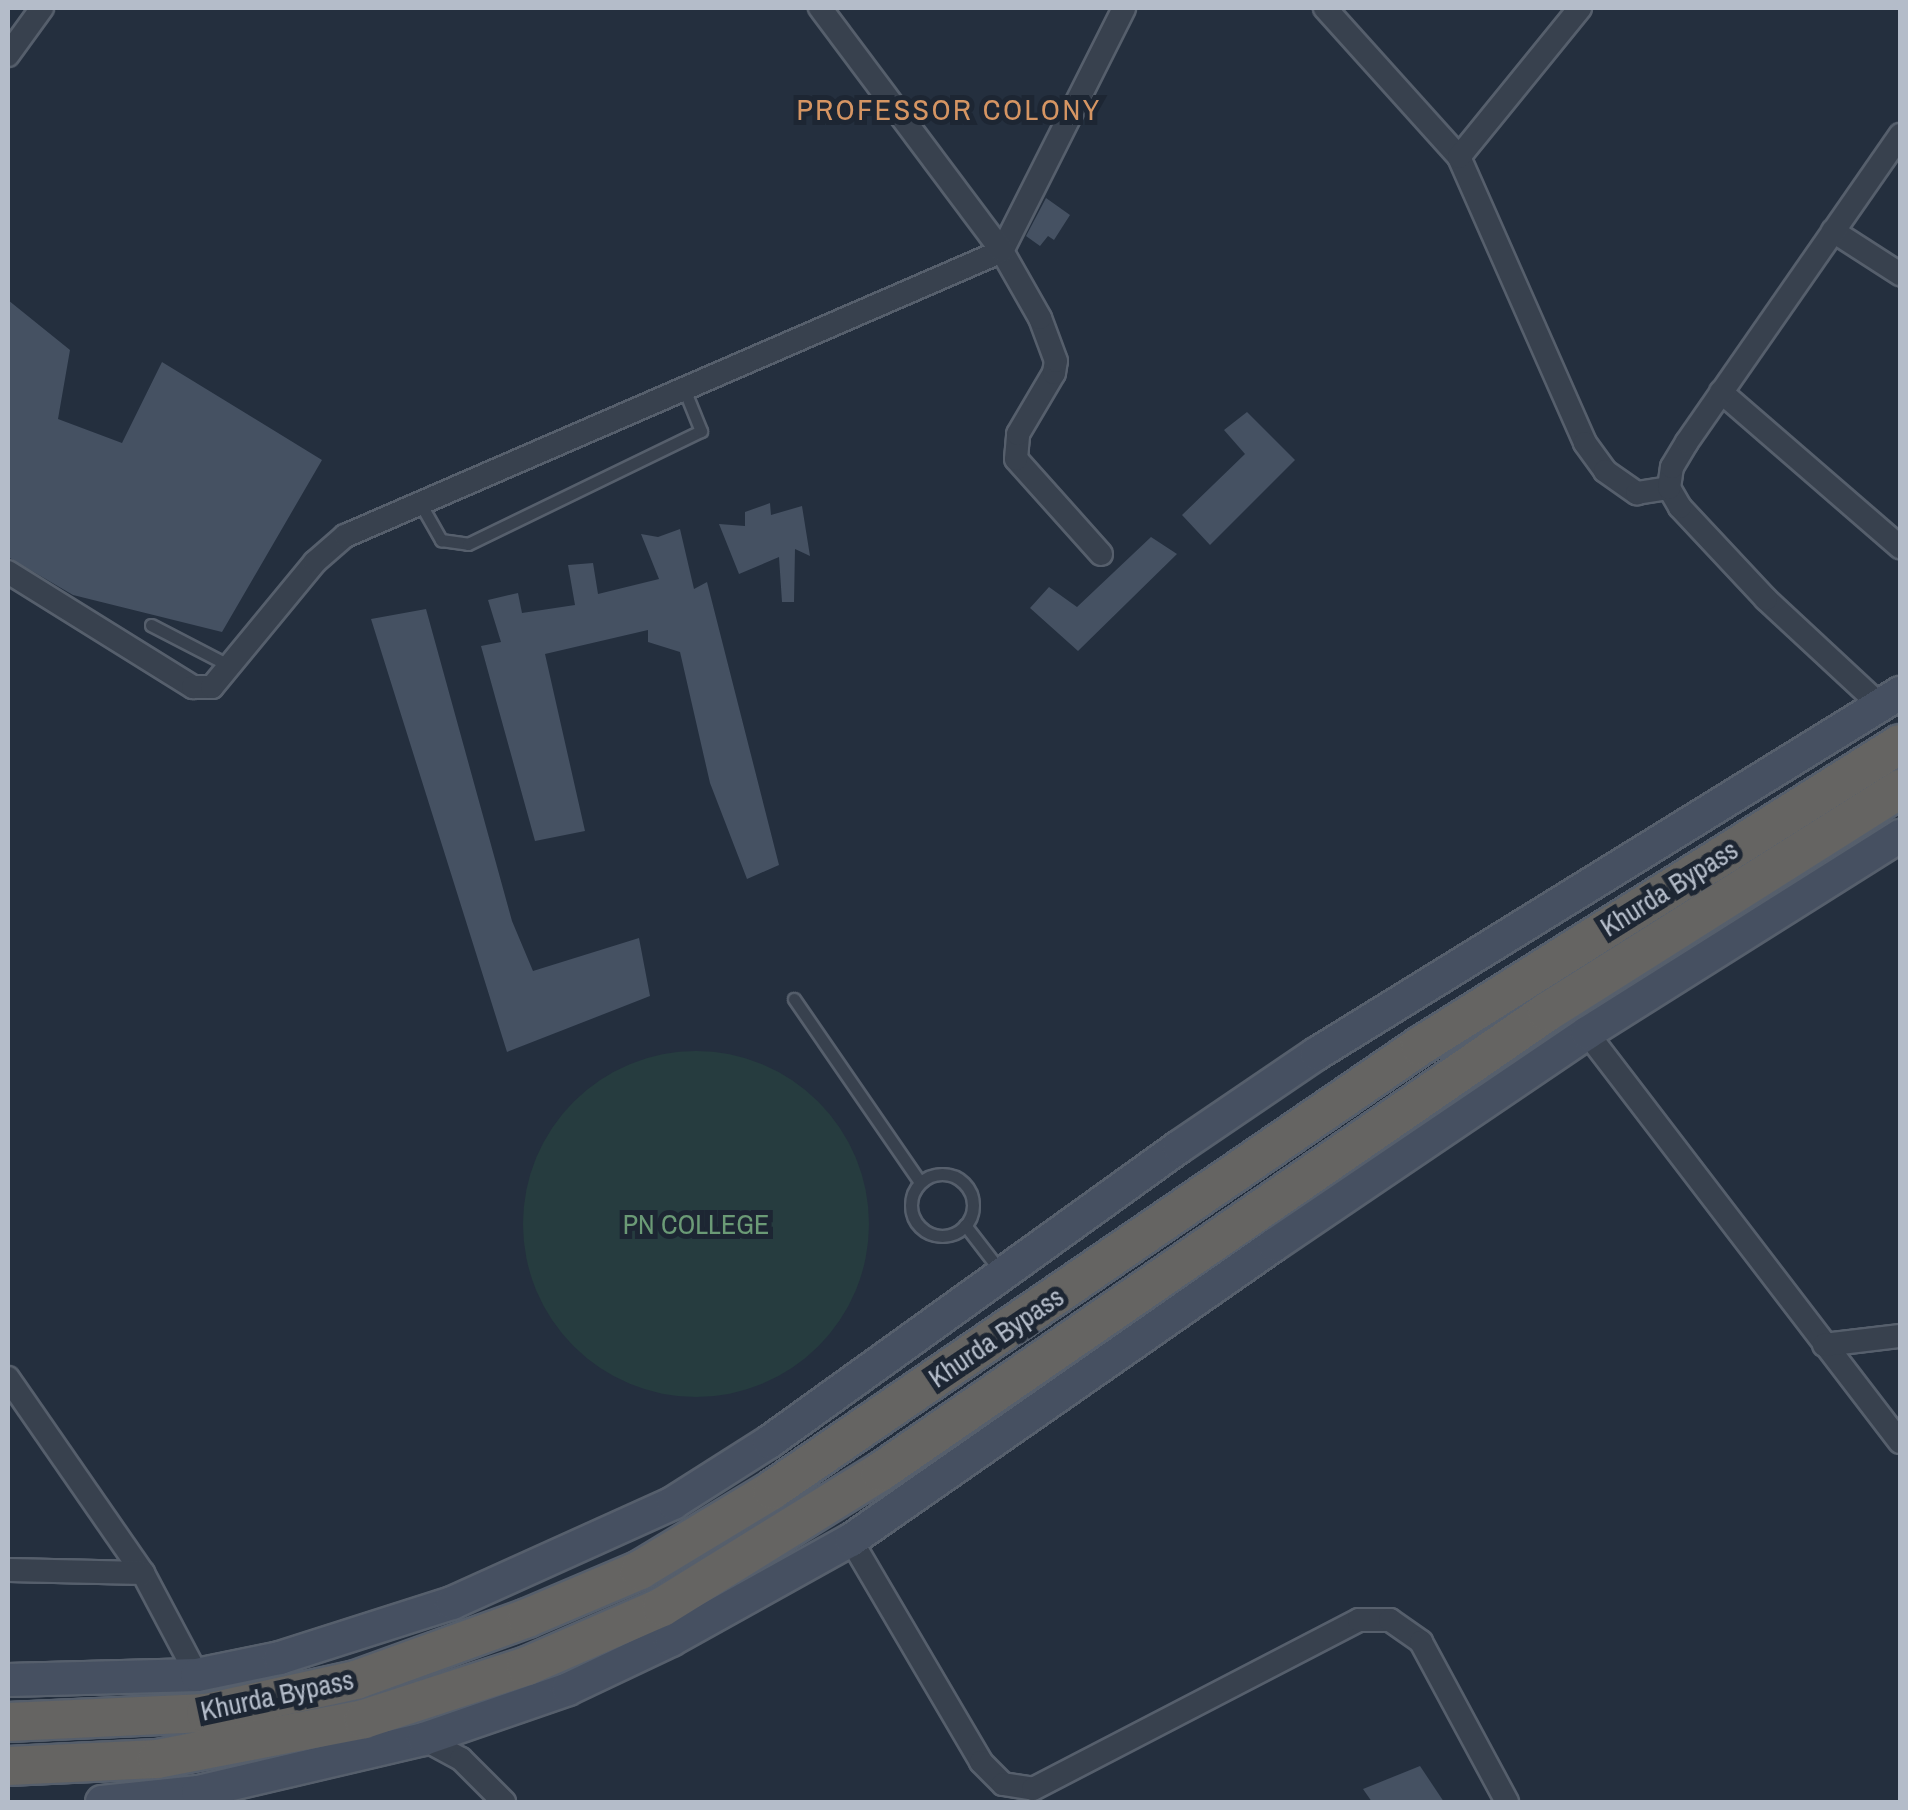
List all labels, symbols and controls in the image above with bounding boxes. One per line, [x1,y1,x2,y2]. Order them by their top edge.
district label: PROFESSOR COLONY [796,91,1102,127]
street label: Khurda Bypass [1594,832,1744,944]
park label: PN COLLEGE [623,1207,769,1241]
street label: Khurda Bypass [922,1280,1070,1394]
street label: Khurda Bypass [197,1662,357,1728]

